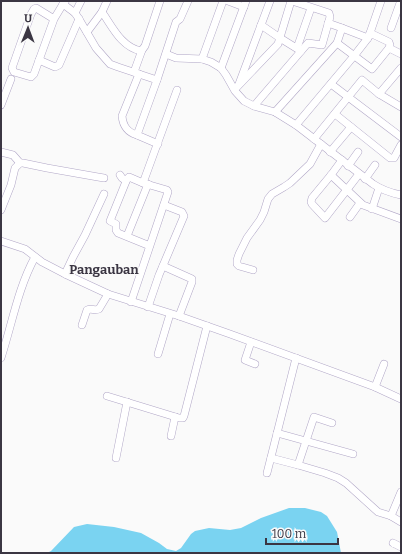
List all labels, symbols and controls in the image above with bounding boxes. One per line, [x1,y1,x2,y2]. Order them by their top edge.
north arrow [8,8,48,48]
text: U [24,12,32,25]
district label: Pangauban [69,262,139,277]
scale bar [266,520,338,546]
text: 100 m [272,527,307,541]

